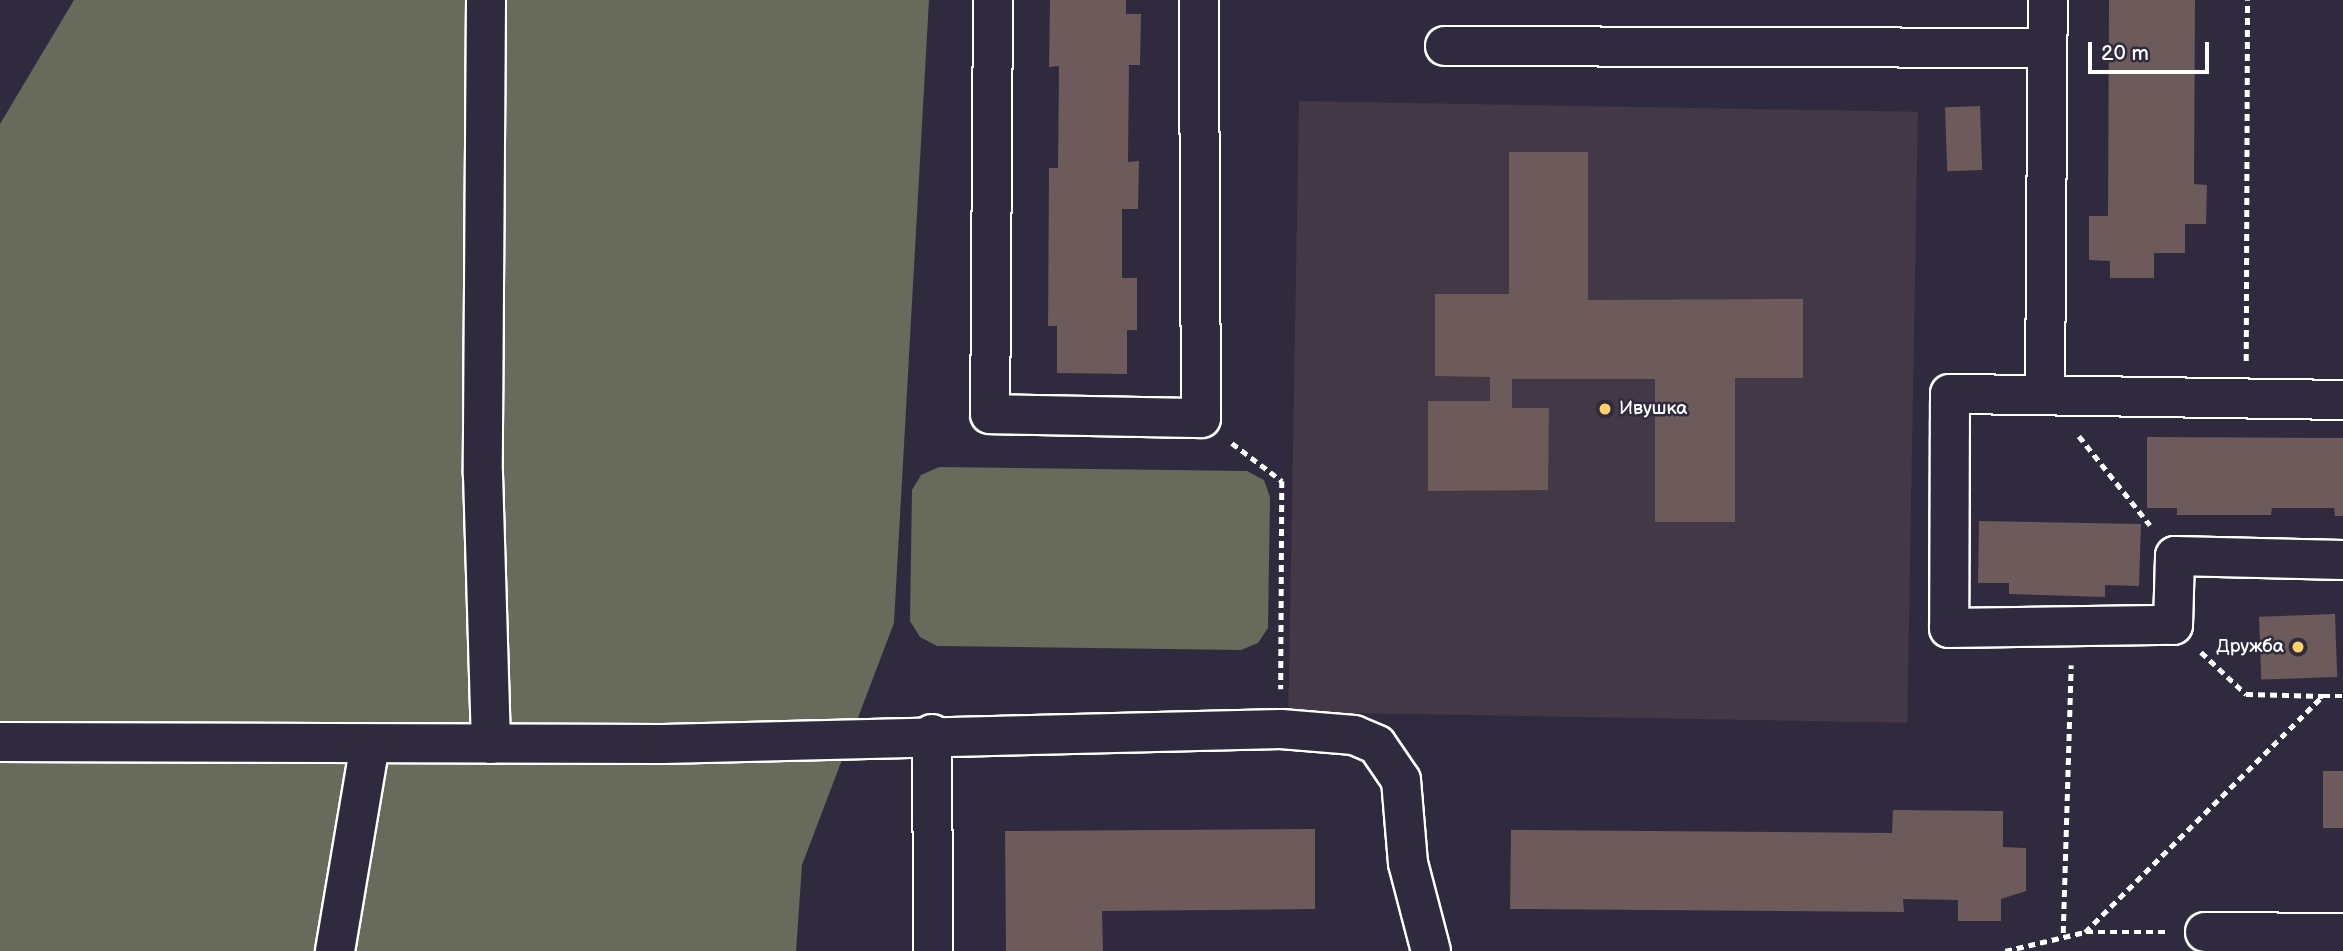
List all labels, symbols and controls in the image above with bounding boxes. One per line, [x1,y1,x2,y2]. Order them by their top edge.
scale bar [2091,28,2212,72]
text: 20 m [2101,41,2149,66]
place label: Ивушка [1619,398,1687,420]
marker: Ивушка [1597,401,1613,417]
place label: Дружба [2216,636,2284,658]
marker: Дружба [2290,639,2306,655]

